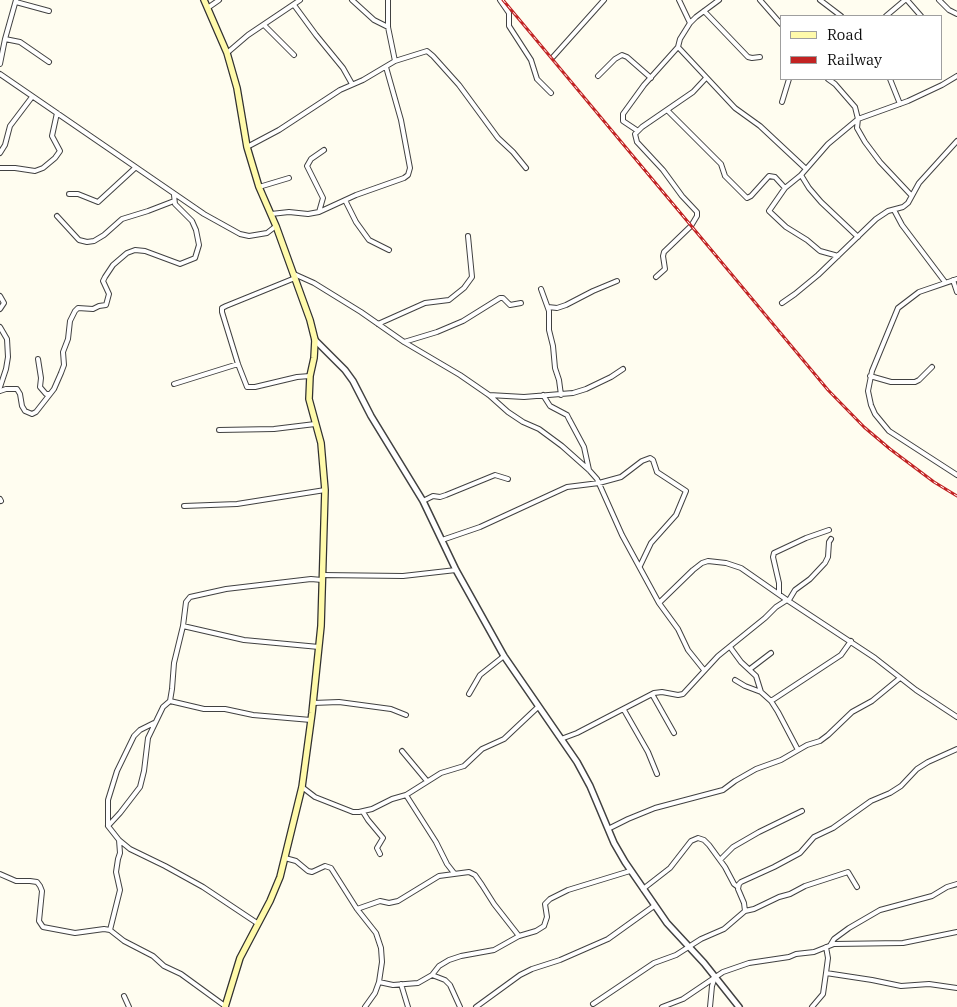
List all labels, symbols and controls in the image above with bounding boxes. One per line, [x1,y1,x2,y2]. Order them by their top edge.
legend [780,15,942,80]
text: Road [827,25,863,44]
text: Railway [827,50,882,69]

